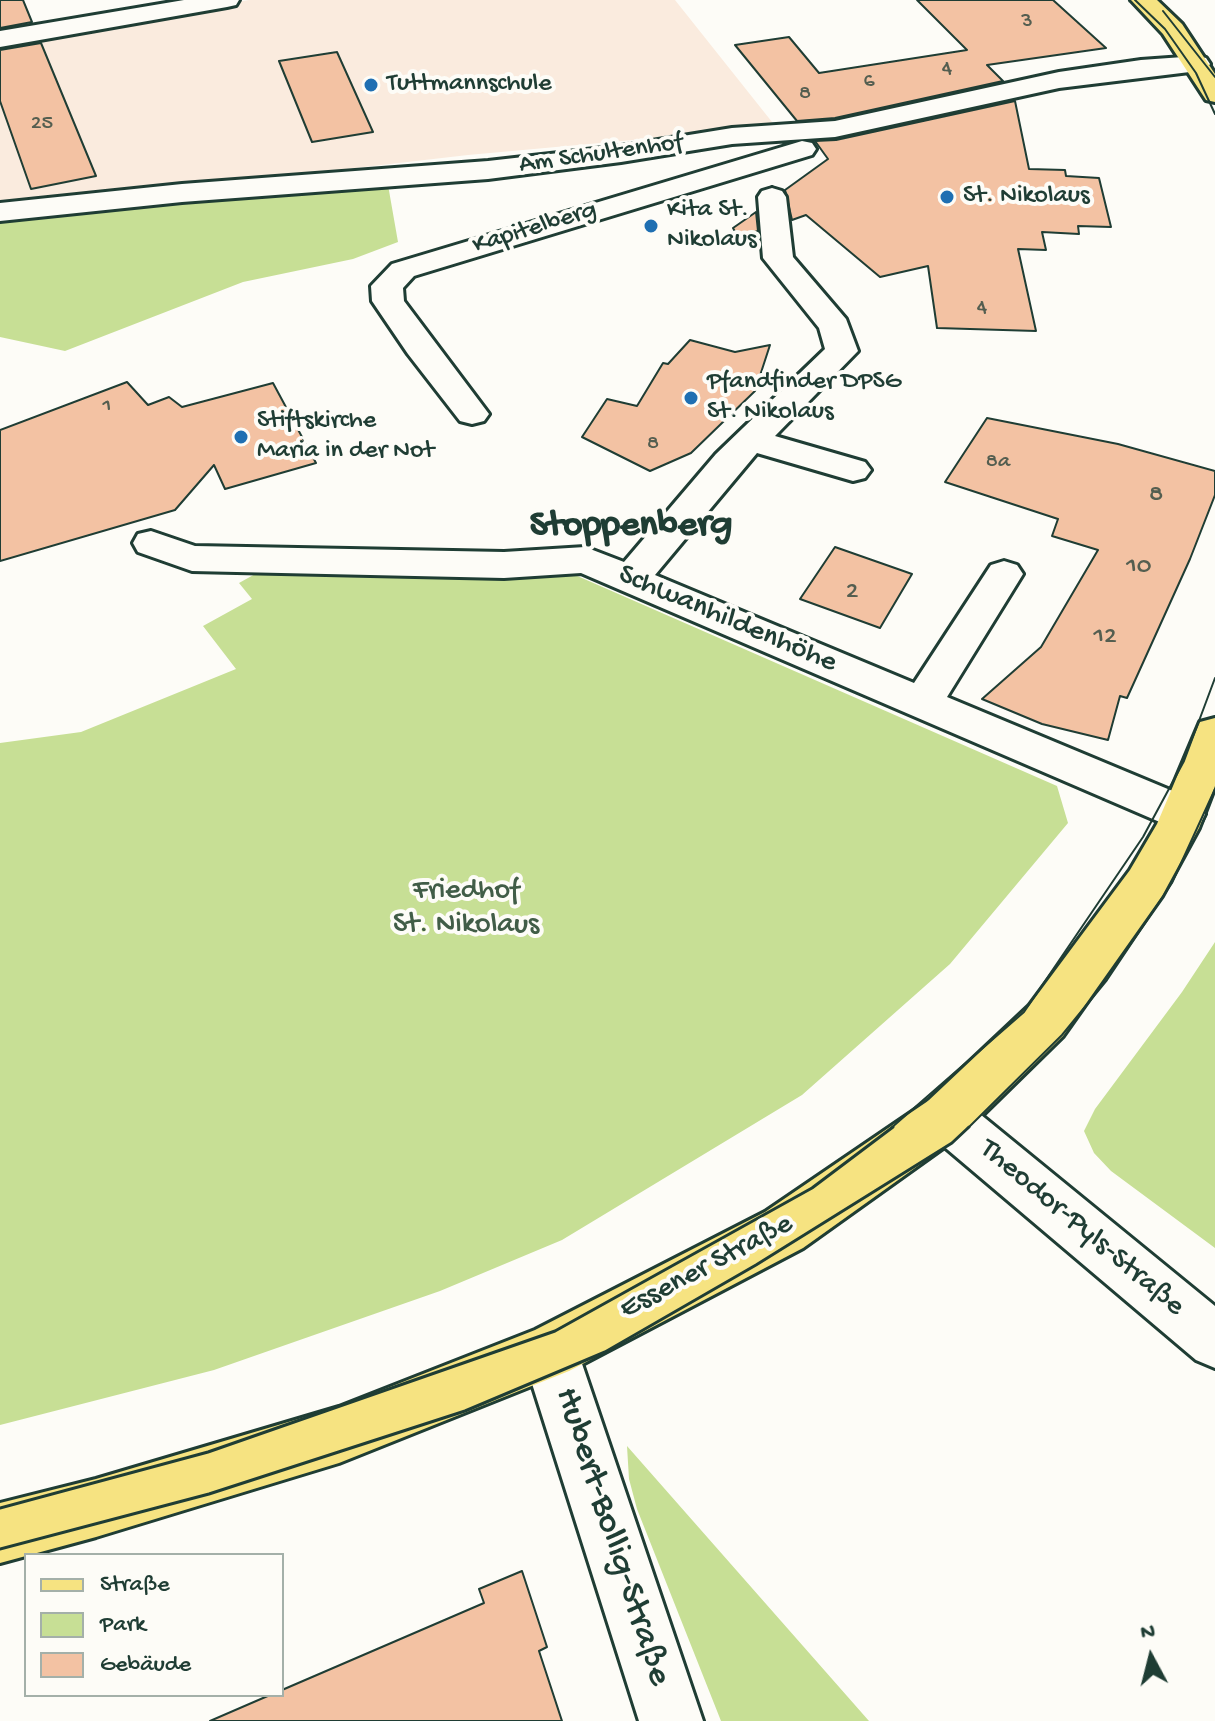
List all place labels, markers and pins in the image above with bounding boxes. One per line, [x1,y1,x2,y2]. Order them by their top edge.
place label: Tuttmannschule [387,69,552,101]
marker: Tuttmannschule [362,76,380,94]
place label: St. Nikolaus [963,181,1090,213]
marker: St. Nikolaus [938,188,956,206]
place label: Kita St. Nikolaus [667,195,757,256]
marker: Kita St. Nikolaus [642,217,660,235]
place label: Pfandfinder DPSG St. Nikolaus [707,367,901,428]
marker: Pfandfinder DPSG St. Nikolaus [682,389,700,407]
place label: Stiftskirche Maria in der Not [257,406,434,468]
marker: Stiftskirche Maria in der Not [232,428,250,446]

